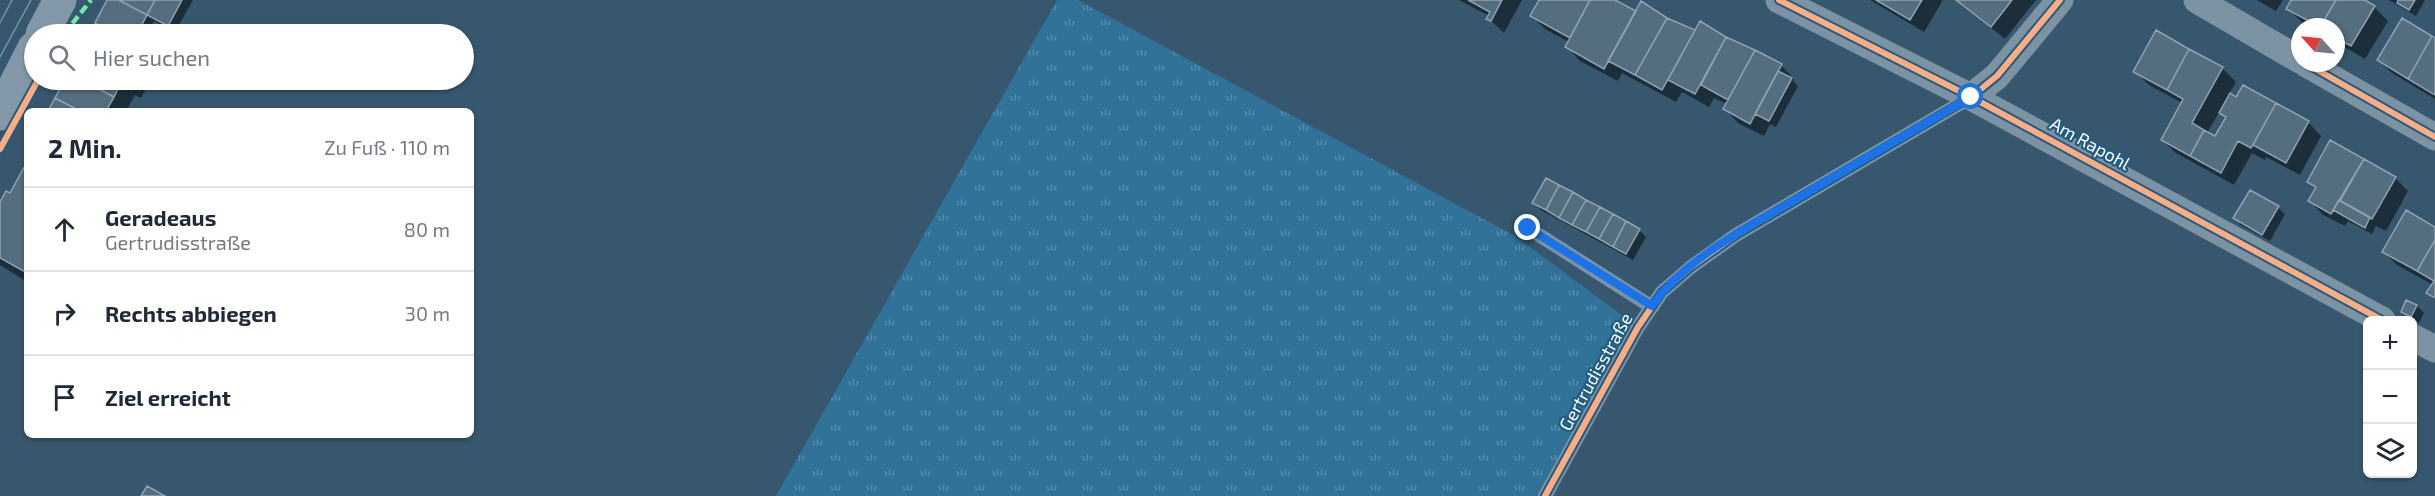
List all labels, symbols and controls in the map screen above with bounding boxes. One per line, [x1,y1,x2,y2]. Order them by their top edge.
north arrow [2291,18,2345,72]
search box [24,24,474,90]
icon: search [45,41,78,74]
text: Hier suchen [93,44,210,70]
route start [1957,83,1983,109]
street label: Am Rapohl [2046,112,2135,175]
text: 2 Min. [48,132,122,163]
text: Zu Fuß · 110 m [324,135,450,159]
text: Geradeaus [105,204,216,230]
icon: ahead [48,213,81,246]
route end [1514,214,1540,240]
text: 80 m [404,217,450,241]
text: Gertrudisstraße [105,230,251,254]
icon: right [48,297,81,330]
text: Rechts abbiegen [105,300,277,326]
text: 30 m [405,301,450,325]
street label: Gertrudisstraße [1554,309,1637,434]
map controls [2363,316,2417,478]
button: + [2363,316,2417,370]
button: − [2363,370,2417,424]
icon: arrive [48,381,81,414]
text: Ziel erreicht [105,384,231,410]
button: layers [2363,424,2417,478]

